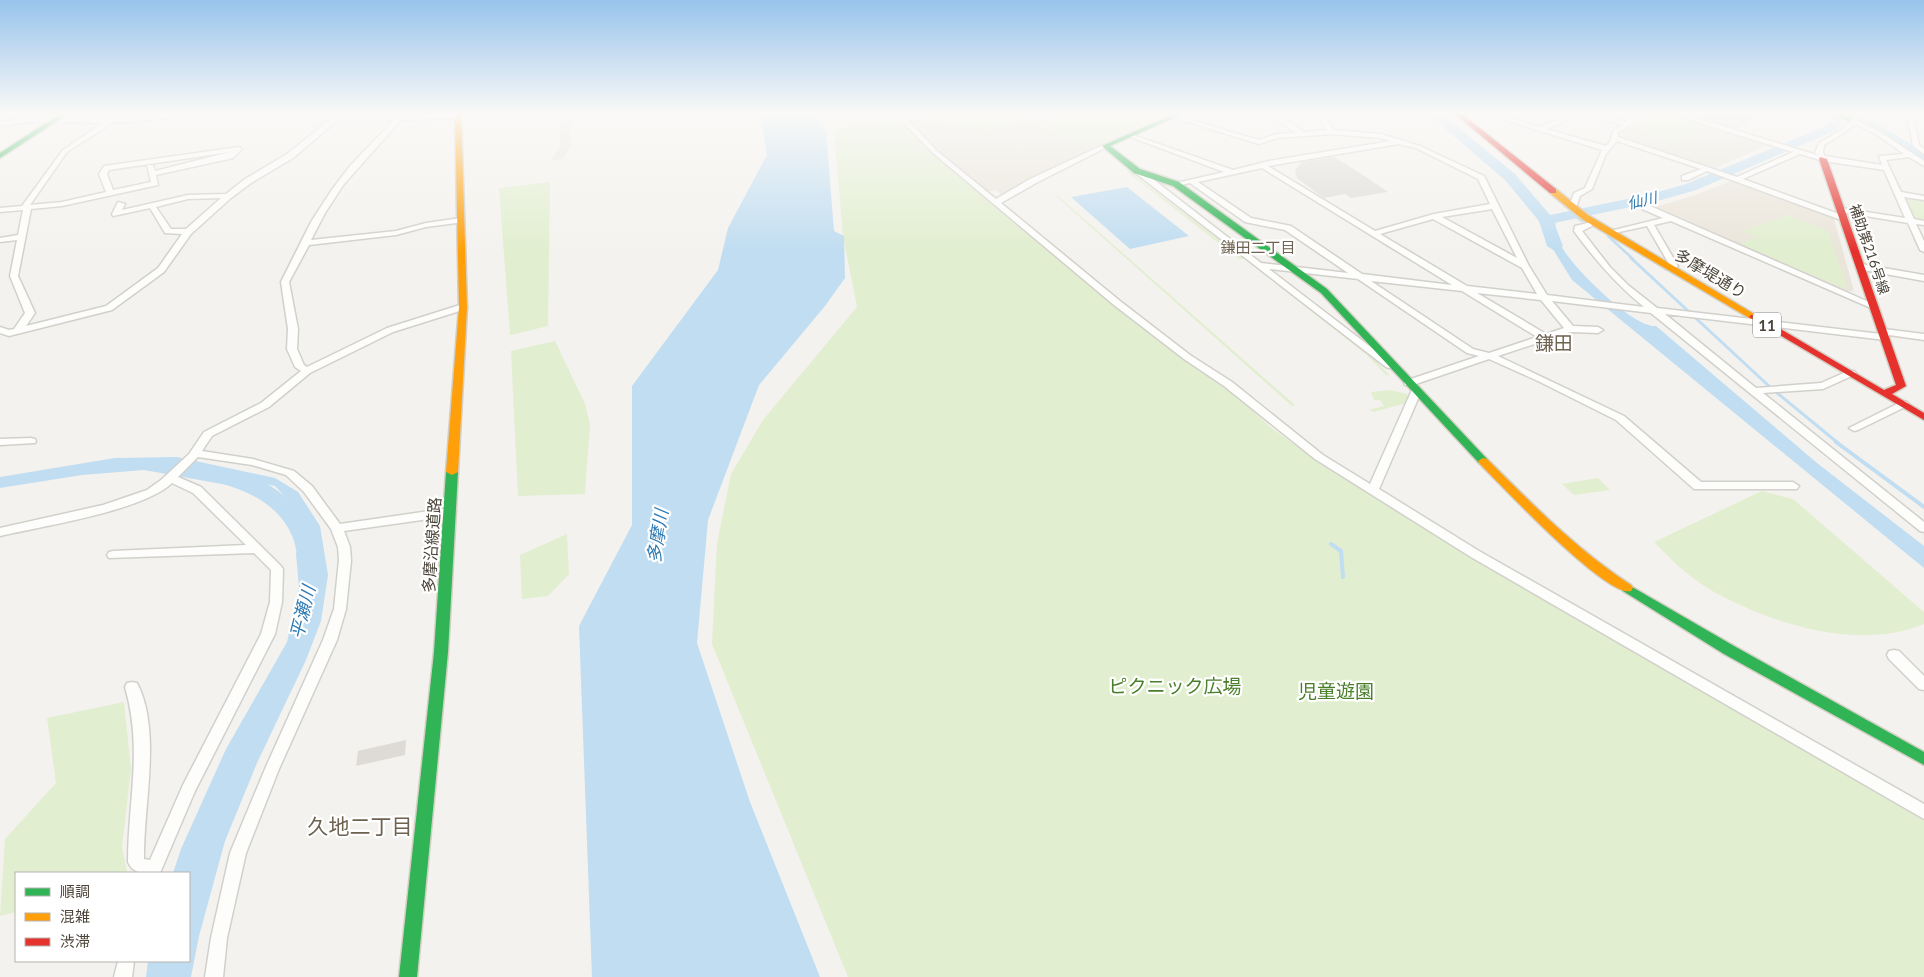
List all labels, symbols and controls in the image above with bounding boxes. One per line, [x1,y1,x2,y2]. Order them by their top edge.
water label: 仙川 [1625,187,1661,212]
street label: 補助第216号線 [1847,202,1893,296]
district label: 鎌田二丁目 [1220,238,1296,256]
street label: 多摩堤通り [1672,244,1750,302]
road number: 11 [1753,312,1781,338]
district label: 鎌田 [1535,331,1573,354]
street label: 多摩沿線道路 [418,496,444,594]
water label: 多摩川 [642,506,672,564]
water label: 平瀬川 [285,581,320,641]
park label: ピクニック広場 [1108,674,1242,697]
park label: 児童遊園 [1298,679,1374,702]
district label: 久地二丁目 [308,813,413,838]
legend [15,872,190,962]
text: 順調 [60,882,90,900]
text: 混雑 [60,907,90,925]
text: 渋滞 [60,932,90,950]

